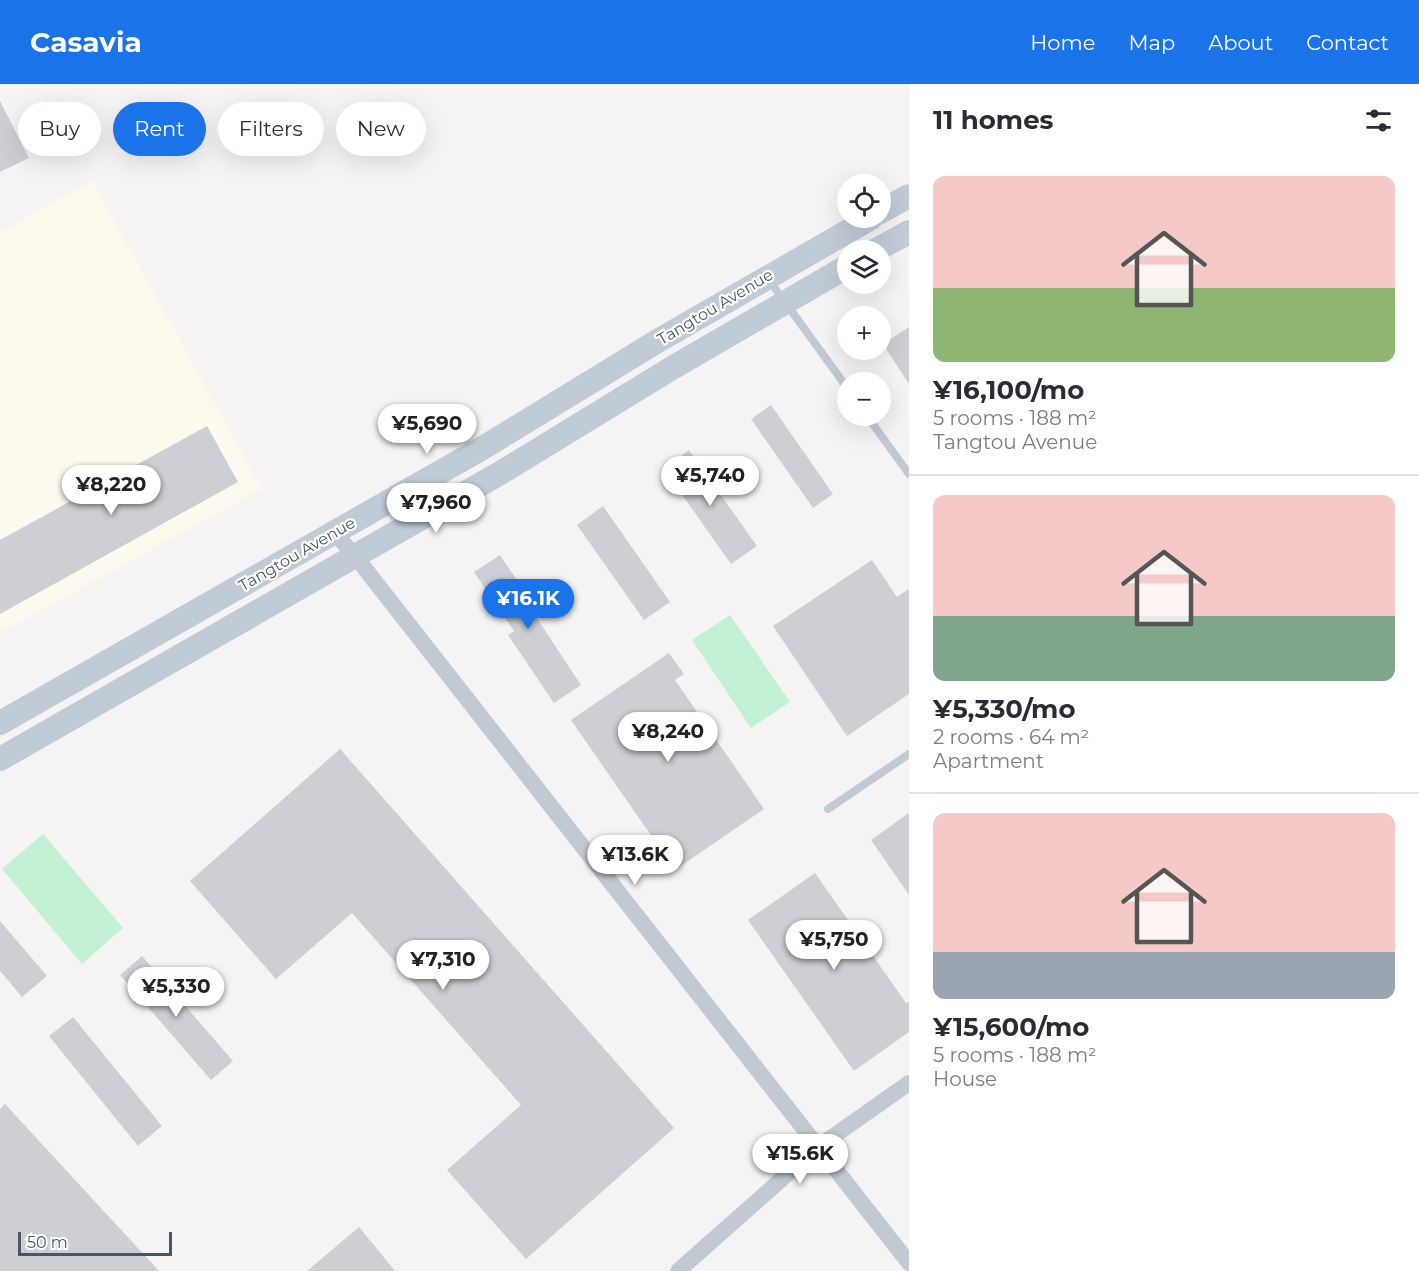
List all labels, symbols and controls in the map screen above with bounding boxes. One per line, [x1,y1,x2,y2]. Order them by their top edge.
text: Casavia [30,25,142,59]
text: Home [1030,30,1095,55]
text: Map [1128,30,1175,55]
text: About [1208,30,1273,55]
text: Contact [1306,30,1389,55]
chip: Buy [18,102,101,156]
chip: Rent [113,102,206,156]
chip: Filters [218,102,324,156]
chip: New [336,102,426,156]
text: 11 homes [933,104,1053,136]
icon: filters [1362,104,1395,137]
map controls [837,174,891,426]
button: locate [837,174,891,228]
icon: home [1110,215,1218,323]
button: layers [837,240,891,294]
street label: Tangtou Avenue [654,265,776,349]
button: + [837,306,891,360]
button: − [837,372,891,426]
text: ¥16,100/mo [933,374,1084,406]
pin: ¥5,690 [378,404,476,455]
text: 5 rooms · 188 m² [933,406,1097,430]
text: ¥5,690 [392,411,462,435]
text: Tangtou Avenue [933,430,1097,454]
pin: ¥5,740 [661,456,759,507]
text: ¥5,740 [675,463,745,487]
pin: ¥8,220 [62,465,160,516]
text: ¥8,220 [76,472,146,496]
pin: ¥7,960 [387,483,485,534]
text: ¥7,960 [401,490,471,514]
street label: Tangtou Avenue [235,513,359,595]
icon: home [1110,534,1218,642]
pin: ¥16.1K [479,579,577,630]
text: ¥16.1K [496,586,560,610]
text: ¥5,330/mo [933,693,1075,725]
pin: ¥8,240 [619,712,717,763]
text: ¥8,240 [632,719,704,743]
text: 2 rooms · 64 m² [933,725,1089,749]
text: Apartment [933,749,1044,773]
pin: ¥13.6K [586,835,684,886]
text: ¥13.6K [601,842,669,866]
icon: home [1110,852,1218,960]
pin: ¥5,750 [785,920,883,971]
text: ¥5,750 [799,927,869,951]
pin: ¥7,310 [394,940,492,991]
text: ¥7,310 [410,947,476,971]
pin: ¥5,330 [127,967,225,1018]
text: ¥5,330 [141,974,211,998]
text: ¥15,600/mo [933,1011,1089,1043]
text: 5 rooms · 188 m² [933,1043,1097,1067]
text: House [933,1067,997,1091]
pin: ¥15.6K [751,1134,849,1185]
text: ¥15.6K [766,1141,834,1165]
scale bar [18,1229,172,1256]
text: 50 m [27,1233,68,1252]

